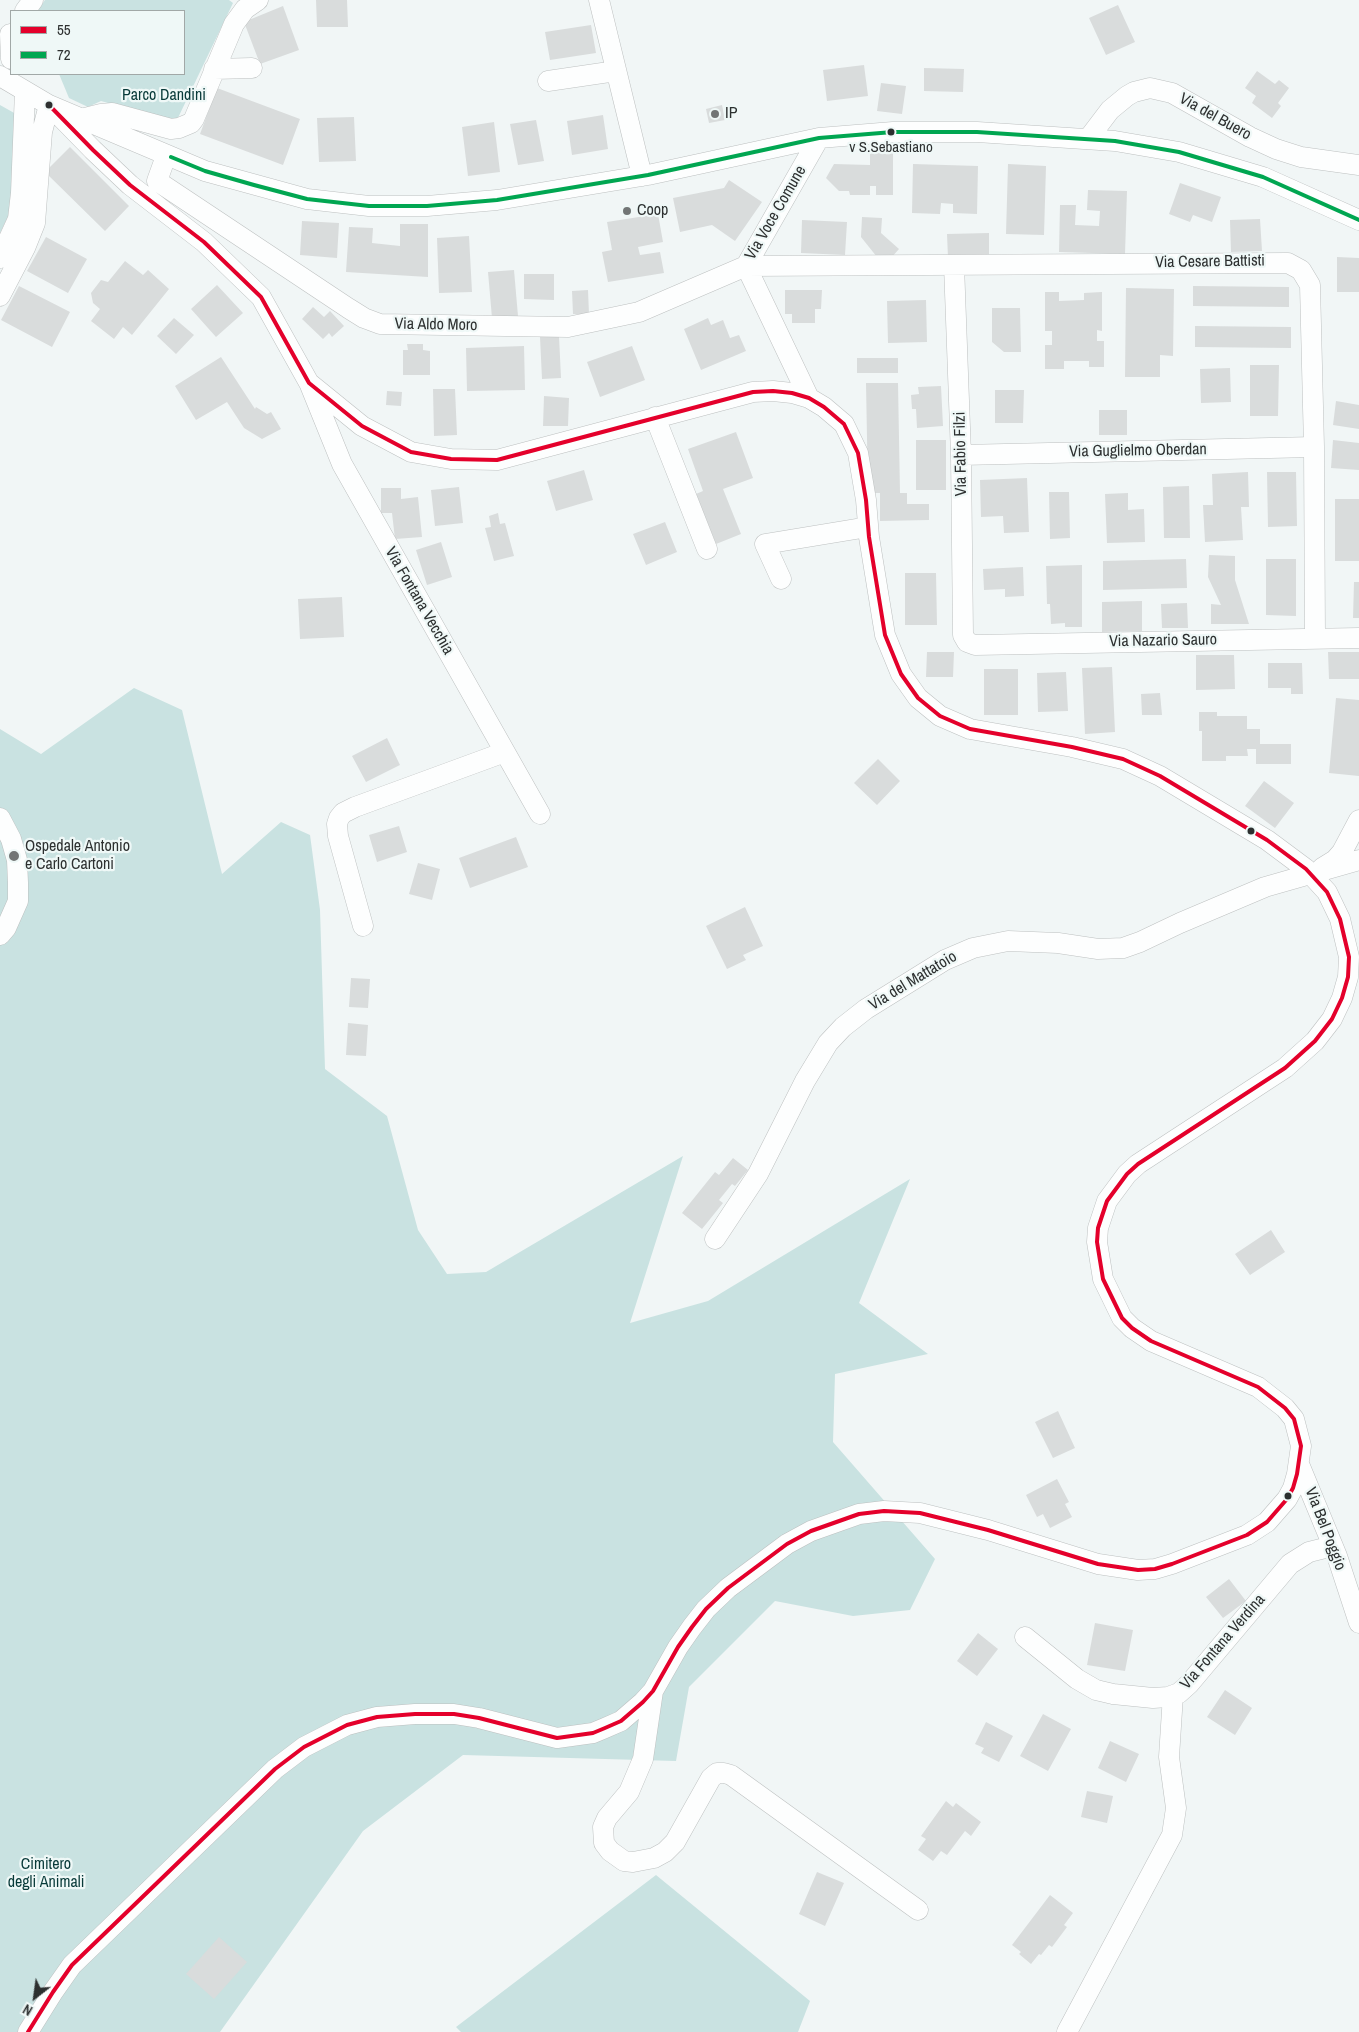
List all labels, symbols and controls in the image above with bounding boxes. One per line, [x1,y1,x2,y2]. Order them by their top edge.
legend [10,10,185,75]
text: 55 [57,19,71,40]
text: 72 [57,44,71,65]
park label: Parco Dandini [122,86,206,106]
street label: Via del Buero [1176,89,1254,145]
unlabelled marker [44,100,54,110]
place label: IP [725,104,737,124]
marker: IP [709,108,721,120]
marker: v S.Sebastiano [886,127,896,137]
place label: v S.Sebastiano [849,139,933,157]
street label: Via Voce Comune [741,163,811,263]
place label: Coop [637,201,668,221]
marker: Coop [621,205,633,217]
street label: Via Cesare Battisti [1155,251,1265,273]
street label: Via Aldo Moro [394,315,478,335]
street label: Via Fabio Filzi [951,412,971,496]
street label: Via Guglielmo Oberdan [1069,440,1207,462]
street label: Via Fontana Vecchia [380,544,458,658]
street label: Via Nazario Sauro [1109,630,1217,652]
unlabelled marker [1246,826,1256,836]
place label: Ospedale Antonio e Carlo Cartoni [25,837,130,875]
marker: Ospedale Antonio e Carlo Cartoni [7,849,21,863]
street label: Via del Mattatoio [866,947,960,1015]
street label: Via Bel Poggio [1300,1485,1350,1573]
unlabelled marker [1283,1491,1293,1501]
street label: Via Fontana Verdina [1177,1591,1269,1693]
park label: Cimitero degli Animali [8,1855,84,1893]
north arrow [10,1972,60,2022]
text: N [19,2000,36,2020]

